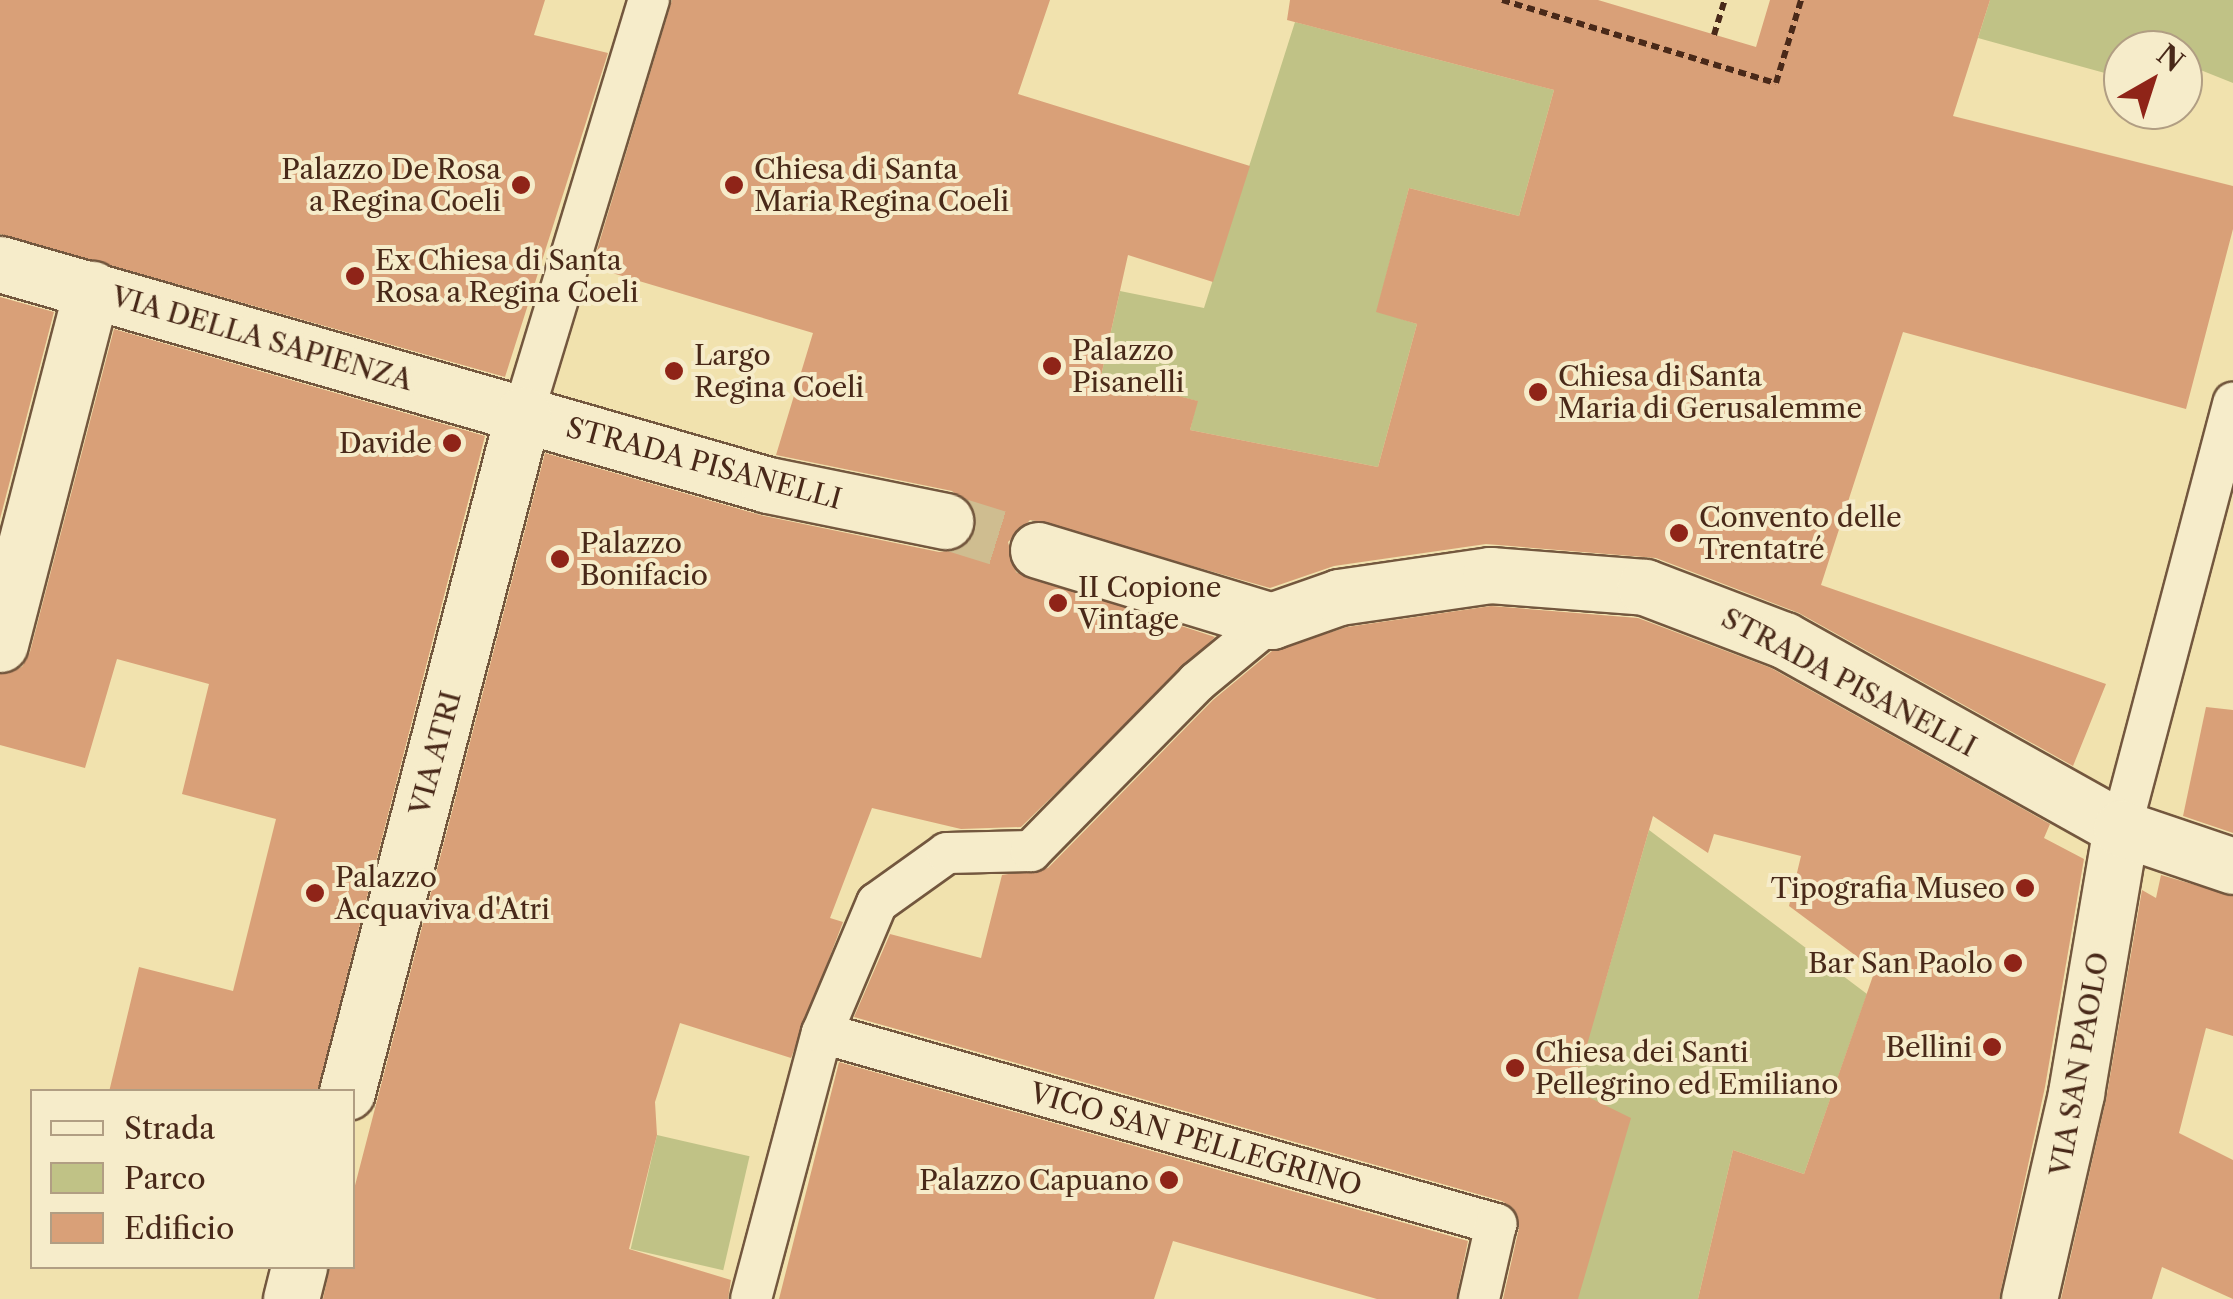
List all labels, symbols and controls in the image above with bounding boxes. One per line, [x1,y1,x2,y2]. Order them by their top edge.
north arrow [2103,30,2203,130]
text: N [2150,37,2191,79]
place label: Palazzo De Rosa a Regina Coeli [281,152,501,218]
place label: Chiesa di Santa Maria Regina Coeli [754,152,1010,218]
marker: Palazzo De Rosa a Regina Coeli [510,174,532,196]
marker: Chiesa di Santa Maria Regina Coeli [723,174,745,196]
place label: Ex Chiesa di Santa Rosa a Regina Coeli [375,243,639,309]
marker: Ex Chiesa di Santa Rosa a Regina Coeli [344,265,366,287]
street label: VIA DELLA SAPIENZA [107,279,417,397]
place label: Palazzo Pisanelli [1072,333,1184,399]
place label: Largo Regina Coeli [694,338,864,404]
marker: Palazzo Pisanelli [1041,355,1063,377]
place label: Chiesa di Santa Maria di Gerusalemme [1558,359,1862,425]
marker: Largo Regina Coeli [663,360,685,382]
marker: Chiesa di Santa Maria di Gerusalemme [1527,381,1549,403]
street label: STRADA PISANELLI [562,410,846,516]
place label: Davide [339,426,432,460]
marker: Davide [441,432,463,454]
place label: Convento delle Trentatré [1699,500,1902,566]
marker: Convento delle Trentatré [1668,522,1690,544]
place label: Palazzo Bonifacio [580,526,708,592]
marker: Palazzo Bonifacio [549,548,571,570]
place label: II Copione Vintage [1078,570,1221,636]
marker: II Copione Vintage [1047,592,1069,614]
street label: STRADA PISANELLI [1716,600,1982,764]
street label: VIA ATRI [402,686,468,820]
place label: Palazzo Acquaviva d'Atri [335,860,550,926]
place label: Tipografia Museo [1770,871,2005,905]
marker: Tipografia Museo [2014,877,2036,899]
marker: Palazzo Acquaviva d'Atri [304,882,326,904]
place label: Bar San Paolo [1808,946,1993,980]
street label: VIA SAN PAOLO [2043,949,2115,1179]
marker: Bar San Paolo [2002,952,2024,974]
place label: Bellini [1886,1030,1972,1064]
place label: Chiesa dei Santi Pellegrino ed Emiliano [1535,1035,1838,1101]
marker: Bellini [1981,1036,2003,1058]
marker: Chiesa dei Santi Pellegrino ed Emiliano [1504,1057,1526,1079]
street label: VICO SAN PELLEGRINO [1026,1075,1366,1203]
legend [30,1089,355,1269]
text: Strada [124,1110,215,1147]
text: Parco [124,1160,206,1197]
place label: Palazzo Capuano [919,1163,1149,1197]
marker: Palazzo Capuano [1158,1169,1180,1191]
text: Edificio [124,1210,234,1247]

